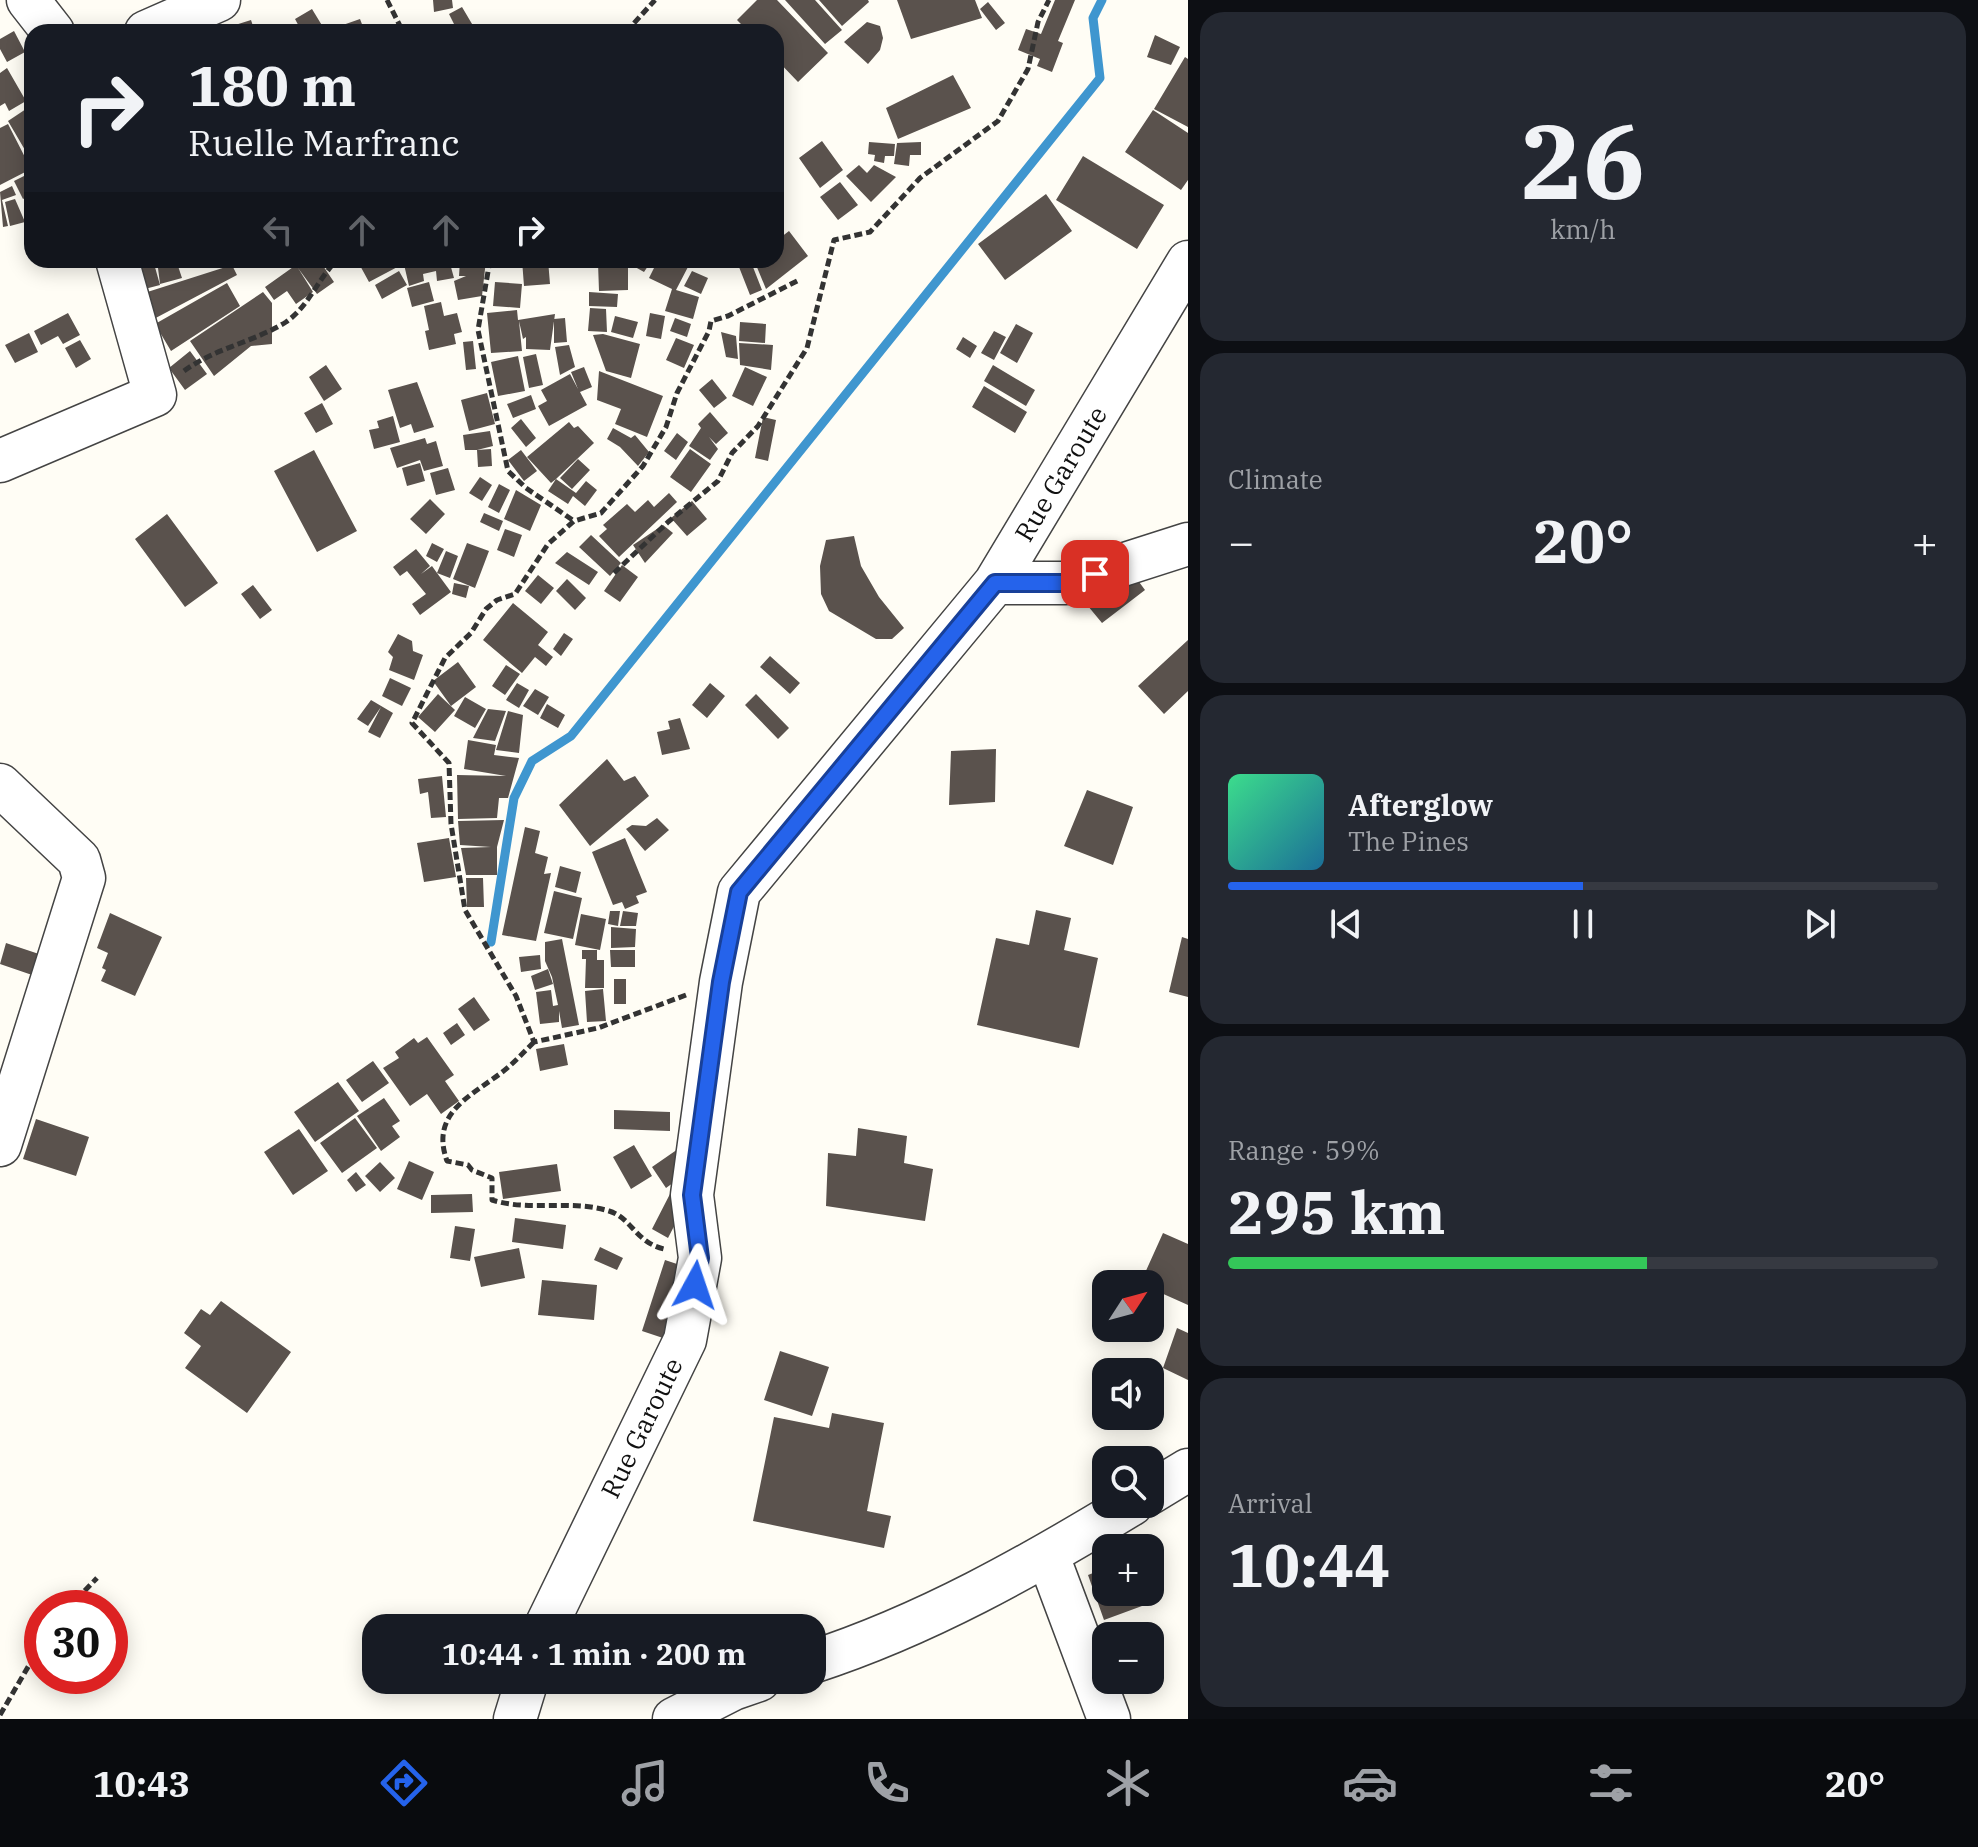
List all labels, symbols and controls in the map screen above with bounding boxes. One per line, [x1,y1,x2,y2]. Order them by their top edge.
text: 180 m [188,49,356,121]
icon: right [56,56,160,160]
text: 26 [1521,92,1645,228]
text: Ruelle Marfranc [188,119,460,166]
icon: left [256,208,300,252]
icon: ahead [340,208,384,252]
icon: ahead [424,208,468,252]
icon: right [508,208,552,252]
text: km/h [1550,212,1616,246]
street label: Rue Garoute [1006,400,1114,547]
text: Climate [1228,462,1323,496]
text: 20° [1533,501,1633,580]
text: − [1228,513,1254,570]
text: + [1912,513,1938,570]
pin [1061,540,1129,608]
icon: arrive [1073,552,1117,596]
text: Afterglow [1348,785,1493,824]
text: The Pines [1348,824,1469,858]
icon: previous [1324,902,1368,946]
icon: pause [1561,902,1605,946]
icon: next [1798,902,1842,946]
text: Range · 59% [1228,1133,1380,1167]
text: 295 km [1228,1172,1446,1251]
position arrow [653,1243,737,1327]
north arrow [1092,1270,1164,1342]
map controls [1092,1270,1164,1694]
street label: Rue Garoute [593,1352,690,1503]
button: sound [1092,1358,1164,1430]
button: search [1092,1446,1164,1518]
text: Arrival [1228,1486,1313,1520]
text: 10:44 [1228,1525,1390,1604]
button: + [1092,1534,1164,1606]
speed limit sign: 30 [24,1590,128,1694]
button: − [1092,1622,1164,1694]
text: 10:44 · 1 min · 200 m [442,1634,746,1673]
icon: directions [376,1755,432,1811]
icon: music [617,1755,673,1811]
icon: phone [859,1755,915,1811]
icon: climate [1100,1755,1156,1811]
icon: car [1342,1755,1398,1811]
icon: filters [1583,1755,1639,1811]
text: 10:43 [93,1760,190,1807]
text: 20° [1825,1760,1885,1807]

